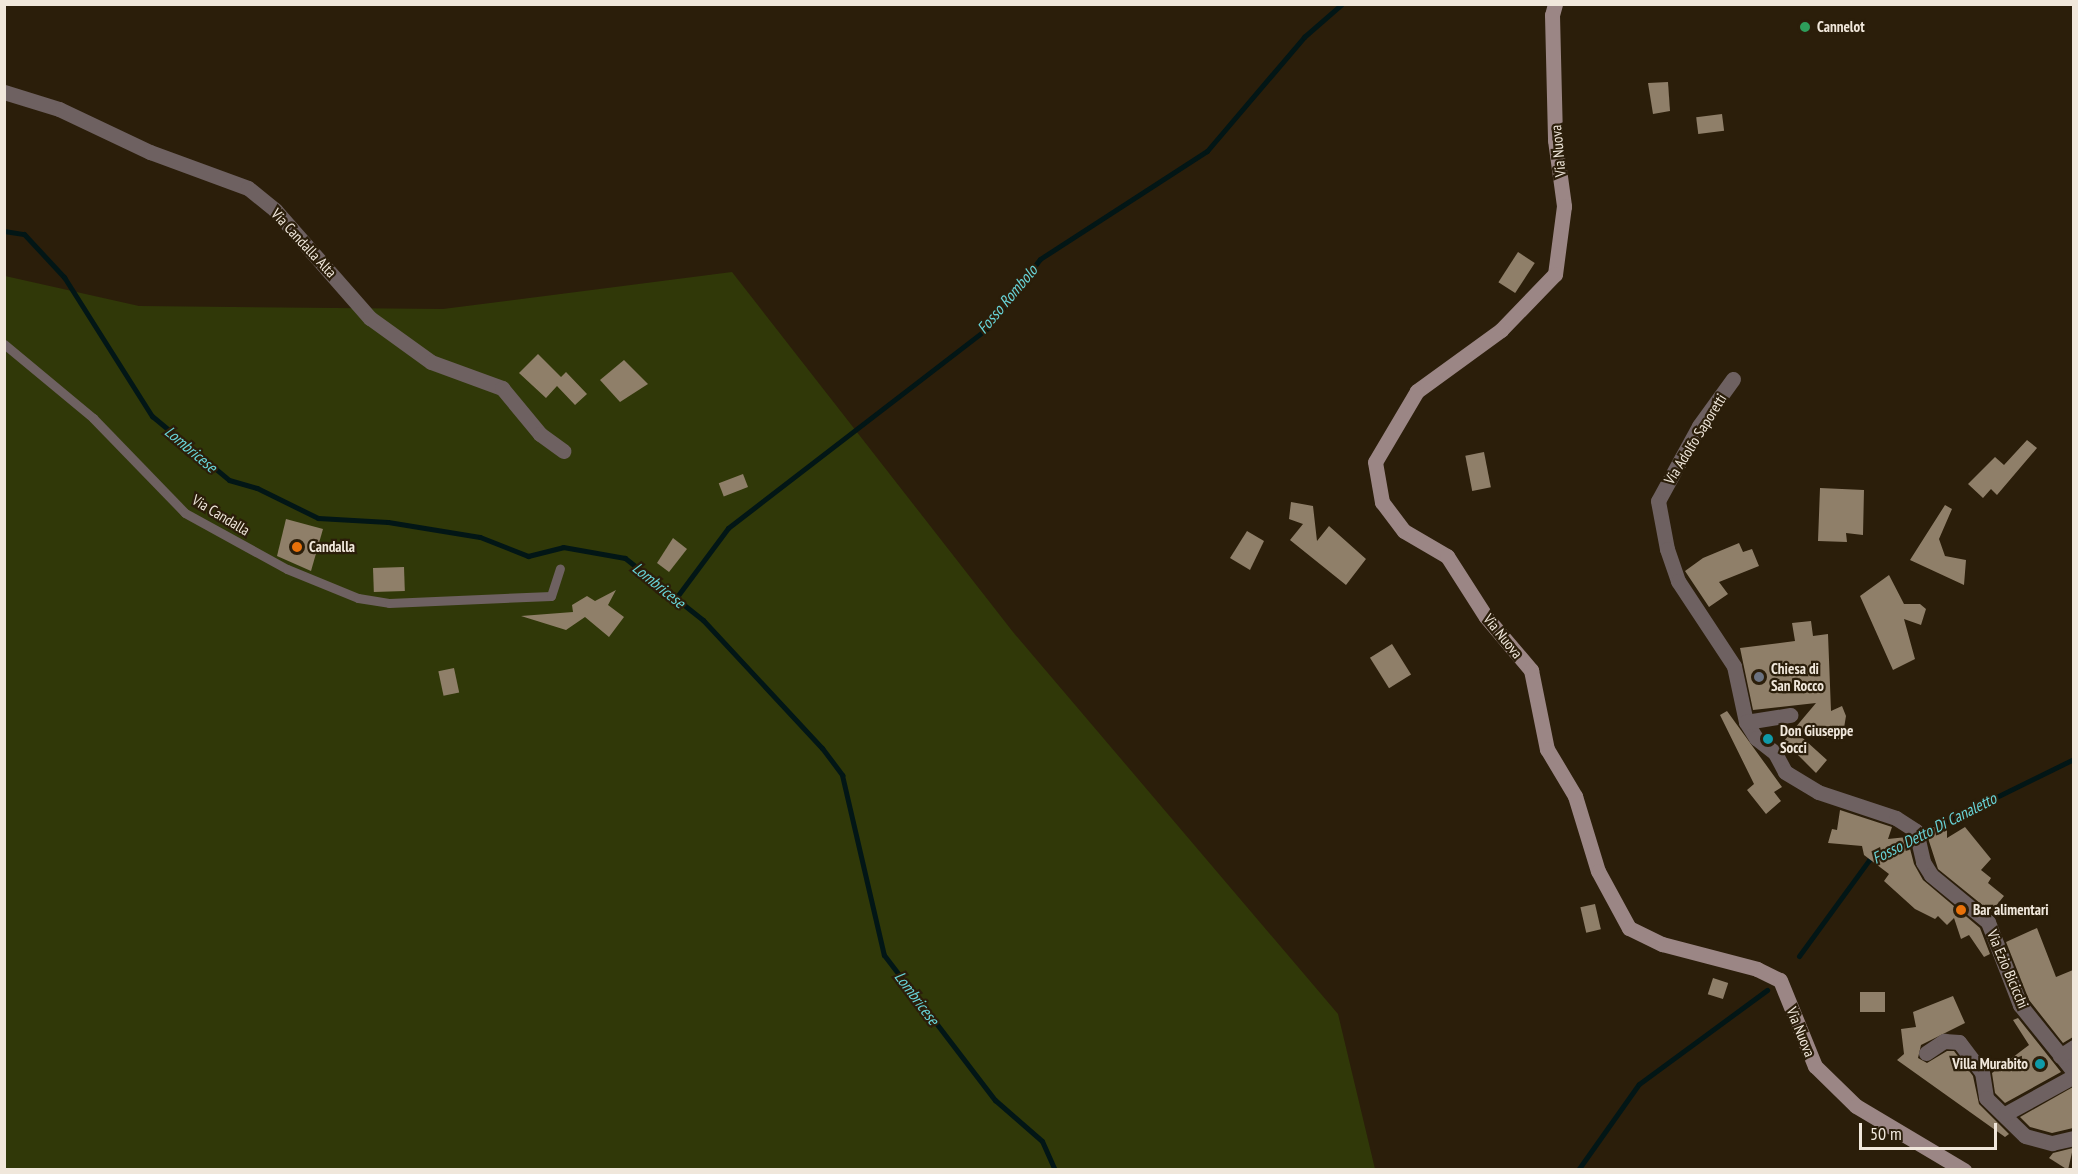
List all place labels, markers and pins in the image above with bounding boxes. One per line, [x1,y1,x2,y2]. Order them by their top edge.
place label: Cannelot [1817,18,1865,36]
marker: Cannelot [1798,20,1812,34]
place label: Candalla [309,538,355,556]
marker: Candalla [290,540,304,554]
place label: Chiesa di San Rocco [1771,659,1824,694]
marker: Chiesa di San Rocco [1752,670,1766,684]
place label: Don Giuseppe Socci [1780,721,1854,756]
marker: Don Giuseppe Socci [1761,732,1775,746]
place label: Bar alimentari [1973,901,2049,919]
marker: Bar alimentari [1954,903,1968,917]
place label: Villa Murabito [1952,1055,2028,1073]
marker: Villa Murabito [2033,1057,2047,1071]

